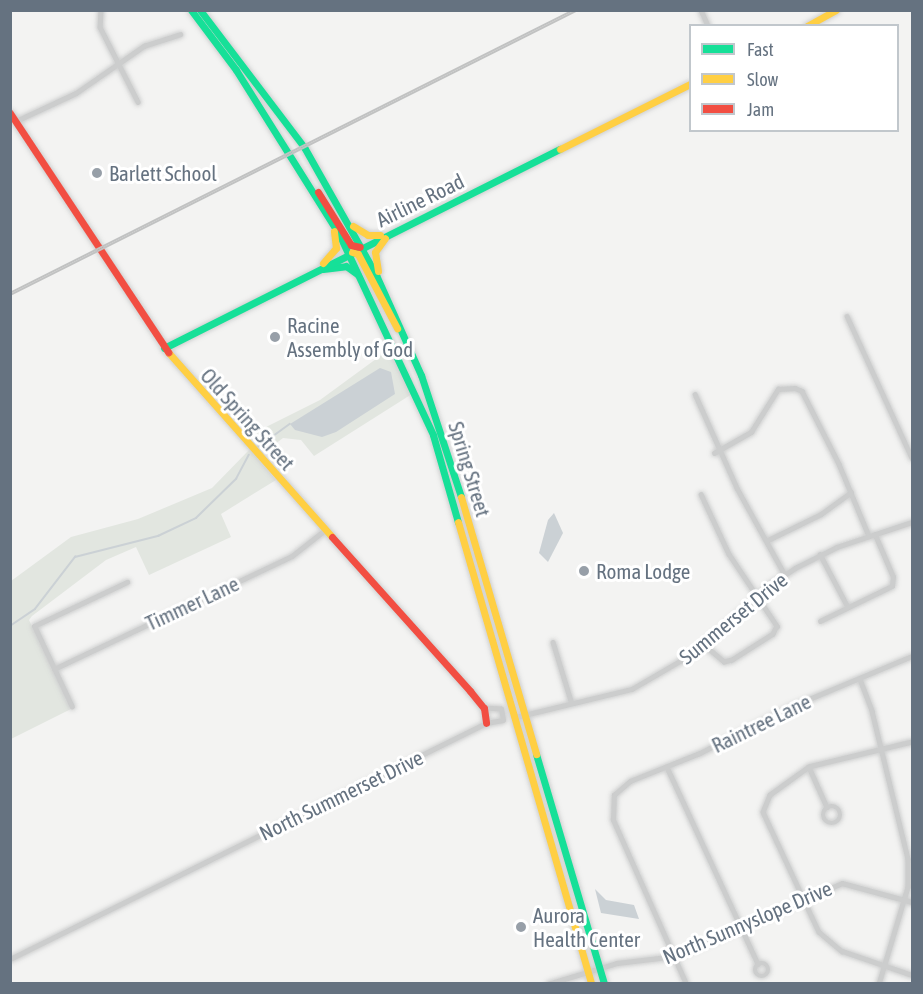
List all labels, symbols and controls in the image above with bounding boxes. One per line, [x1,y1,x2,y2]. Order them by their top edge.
legend [689,24,899,132]
text: Fast [747,39,774,60]
text: Slow [747,69,778,90]
text: Jam [747,99,774,120]
place label: Barlett School [109,160,217,186]
marker: Barlett School [90,166,104,180]
street label: Airline Road [372,168,468,232]
place label: Racine Assembly of God [287,312,413,362]
marker: Racine Assembly of God [268,330,282,344]
street label: Old Spring Street [196,363,300,475]
street label: Spring Street [444,418,496,520]
place label: Roma Lodge [596,558,690,584]
marker: Roma Lodge [577,564,591,578]
street label: Summerset Drive [674,567,792,669]
street label: Timmer Lane [141,570,243,636]
street label: Raintree Lane [707,688,815,758]
street label: North Summerset Drive [255,744,427,846]
street label: North Sunnyslope Drive [659,875,835,969]
place label: Aurora Health Center [533,902,640,952]
marker: Aurora Health Center [514,920,528,934]

